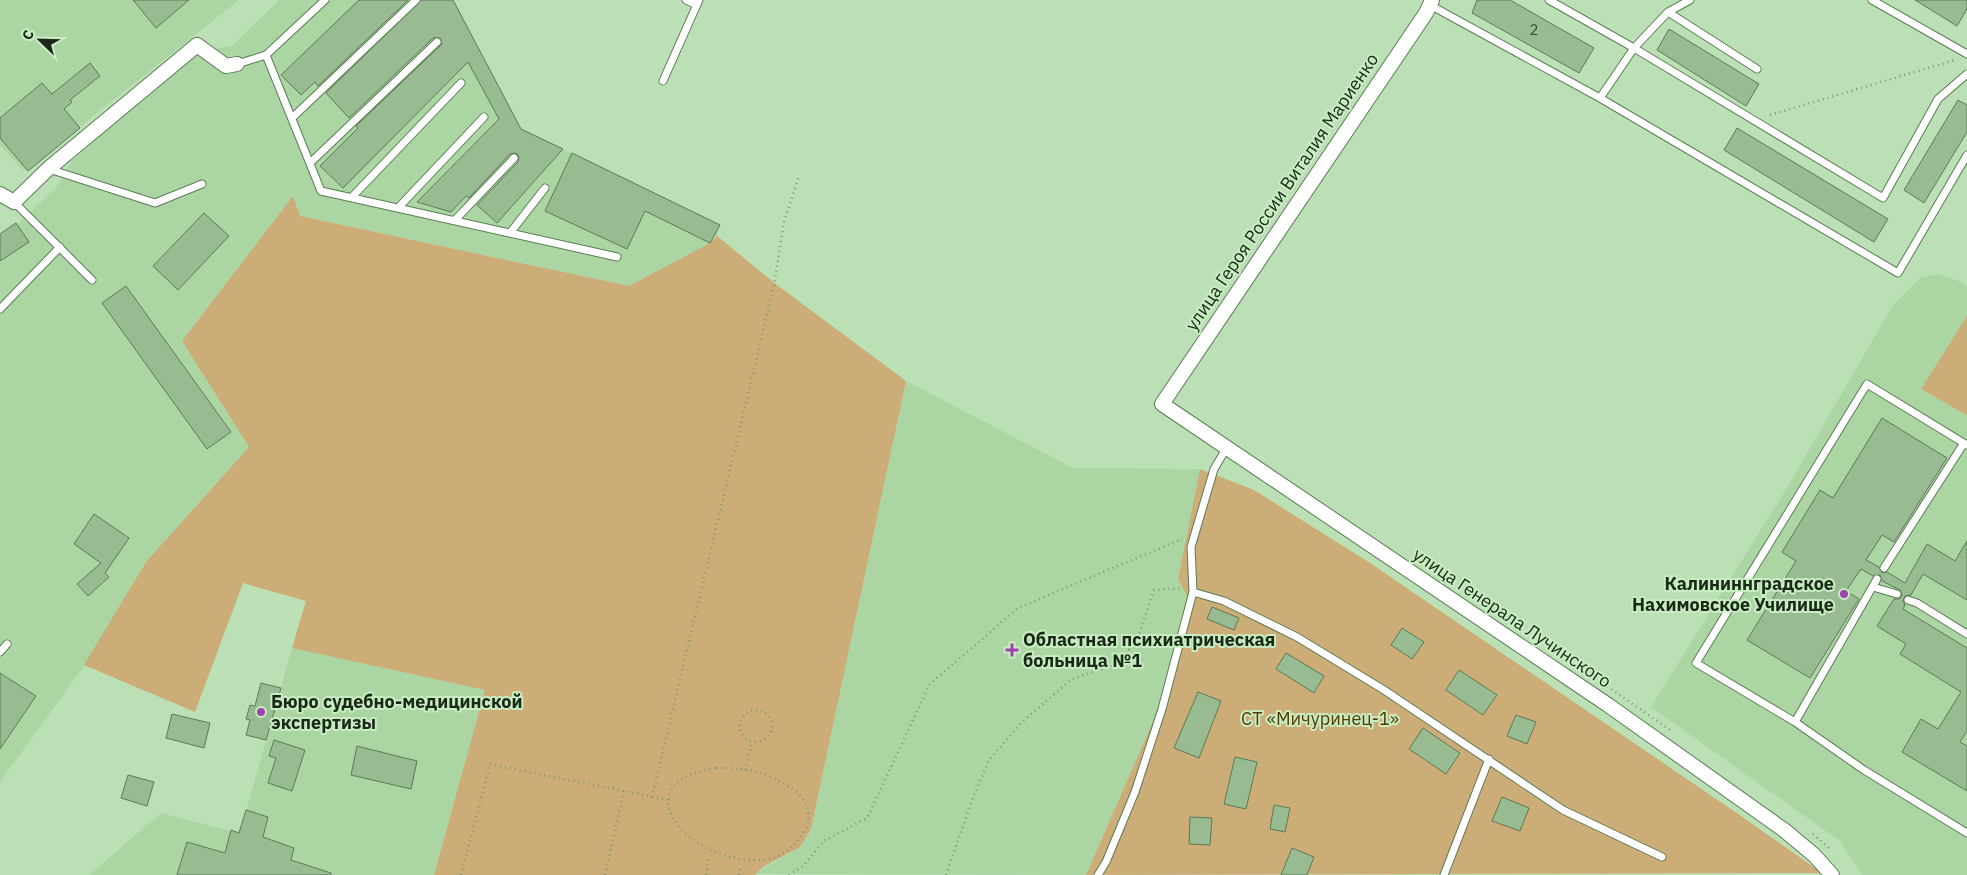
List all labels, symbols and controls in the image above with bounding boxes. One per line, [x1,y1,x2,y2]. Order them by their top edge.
north arrow [15,15,65,65]
house number: 2 [1529,20,1539,39]
text: С [18,27,38,43]
street label: улица Героя России Виталия Мариенко [1180,48,1383,335]
street label: улица Генерала Лучинского [1409,543,1616,693]
place label: Калининнградское Нахимовское Училище [1632,572,1834,616]
marker: Калининнградское Нахимовское Училище [1838,588,1850,600]
place label: Областная психиатрическая больница №1 [1023,628,1275,672]
marker: Областная психиатрическая больница №1 [1005,643,1019,657]
place label: Бюро судебно-медицинской экспертизы [271,690,523,734]
marker: Бюро судебно-медицинской экспертизы [255,706,267,718]
park label: СТ «Мичуринец-1» [1241,707,1399,730]

